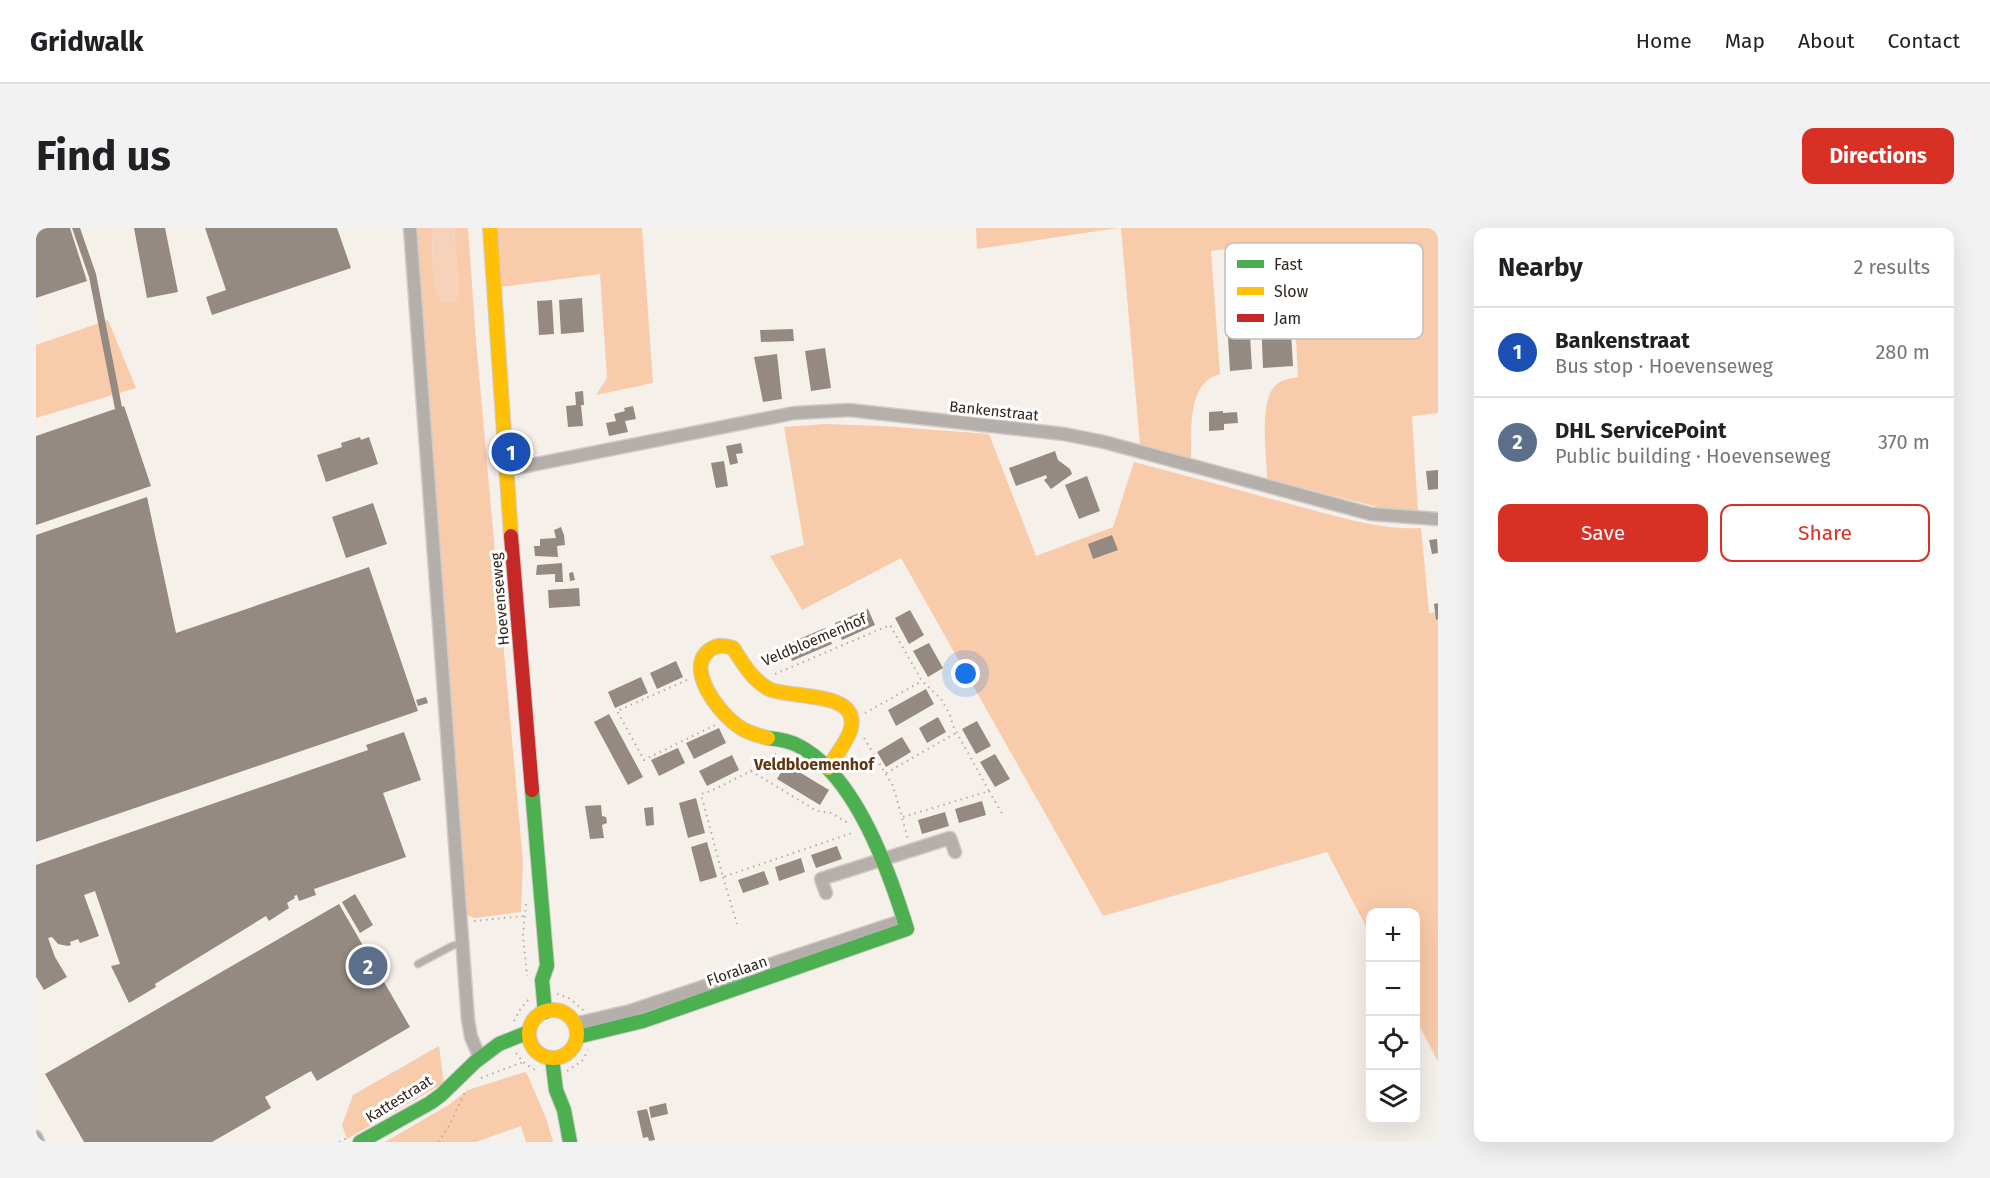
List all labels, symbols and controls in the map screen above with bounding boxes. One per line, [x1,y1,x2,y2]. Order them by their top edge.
text: Gridwalk [30,25,143,58]
text: Home [1636,28,1692,54]
text: Map [1725,28,1765,54]
text: About [1798,28,1855,54]
text: Contact [1888,28,1960,54]
button: Directions [1802,128,1954,184]
text: Find us [36,131,171,181]
legend [1225,243,1423,339]
text: Nearby [1498,252,1583,283]
text: Fast [1274,255,1303,274]
text: 2 results [1853,255,1930,279]
text: Slow [1274,282,1309,301]
text: Jam [1274,309,1301,328]
text: Bankenstraat [1555,327,1690,354]
text: 1 [1513,340,1522,364]
text: 280 m [1875,340,1930,364]
text: Bus stop · Hoevenseweg [1555,354,1773,378]
street label: Bankenstraat [948,397,1040,425]
text: DHL ServicePoint [1555,417,1727,444]
pin: 1 [492,430,530,474]
text: 2 [1512,430,1523,454]
text: 370 m [1878,430,1930,454]
text: Public building · Hoevenseweg [1555,444,1830,468]
button: Save [1498,504,1708,562]
button: Share [1720,504,1930,562]
street label: Hoevenseweg [487,552,513,646]
street label: Veldbloemenhof [759,609,870,670]
your location [951,659,980,688]
district label: Veldbloemenhof [753,755,875,774]
map controls [1366,908,1420,1124]
button: + [1366,908,1420,962]
pin: 2 [348,944,388,988]
street label: Floralaan [704,952,770,990]
button: − [1366,962,1420,1016]
button: locate [1366,1016,1420,1070]
button: layers [1366,1070,1420,1124]
street label: Kattestraat [362,1071,436,1127]

